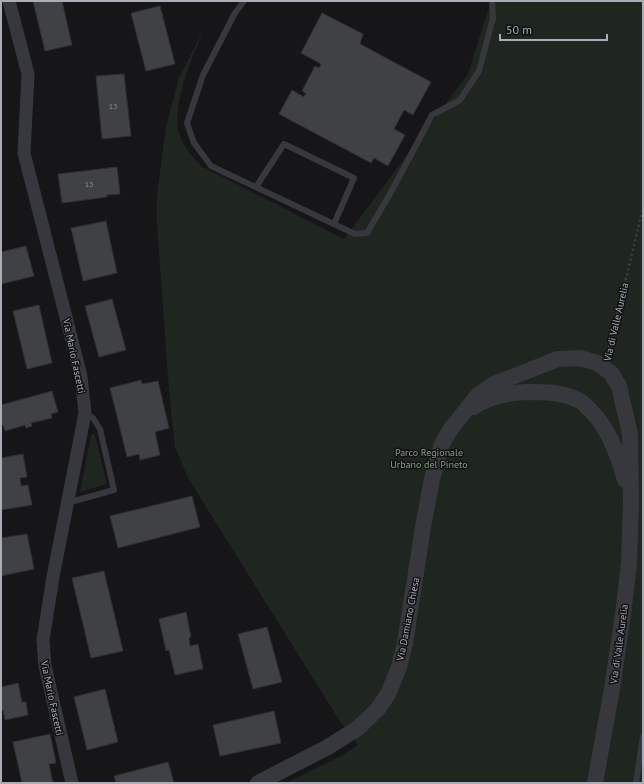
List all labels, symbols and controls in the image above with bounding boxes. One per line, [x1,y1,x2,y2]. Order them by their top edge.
scale bar [500,16,607,42]
text: 50 m [506,22,532,37]
house number: 13 [109,101,117,111]
house number: 13 [85,179,93,189]
street label: Via di Valle Aurelia [600,281,631,363]
street label: Via Mario Fascetti [60,316,88,395]
park label: Parco Regionale Urbano del Pineto [390,446,468,471]
street label: Via Damiano Chiesa [393,576,422,663]
street label: Via di Valle Aurelia [607,603,631,686]
street label: Via Mario Fascetti [38,658,66,737]

